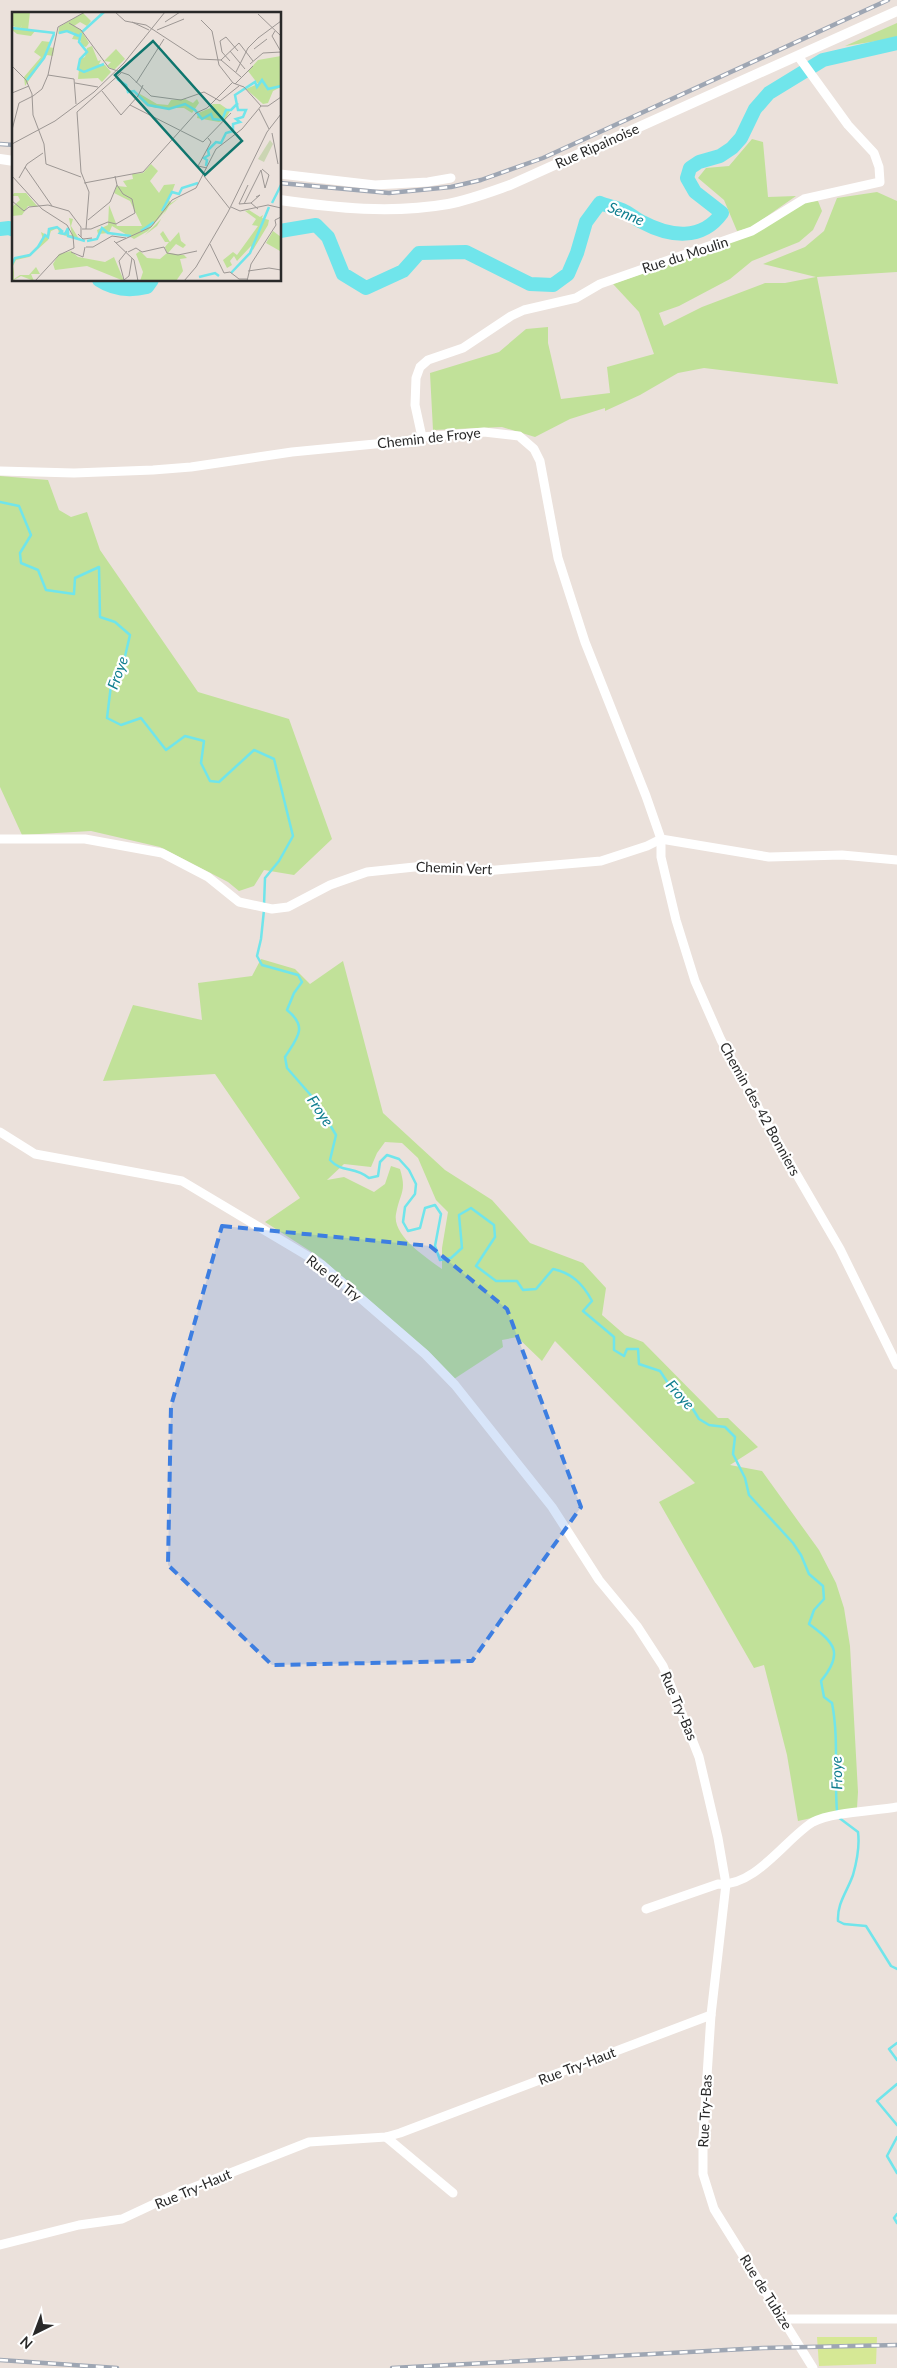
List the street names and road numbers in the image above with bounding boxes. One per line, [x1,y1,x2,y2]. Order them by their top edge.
street label: Rue Ripainoise [552,119,641,172]
street label: Rue du Moulin [640,233,730,276]
street label: Chemin de Froye [376,424,482,451]
street label: Chemin Vert [416,858,492,877]
street label: Chemin des 42 Bonniers [717,1039,804,1178]
street label: Rue du Try [303,1251,366,1305]
street label: Rue Try-Bas [657,1669,702,1743]
street label: Rue Try-Haut [536,2043,618,2088]
street label: Rue Try-Bas [694,2074,715,2148]
street label: Rue Try-Haut [152,2165,234,2212]
street label: Rue de Tubize [737,2251,796,2332]

